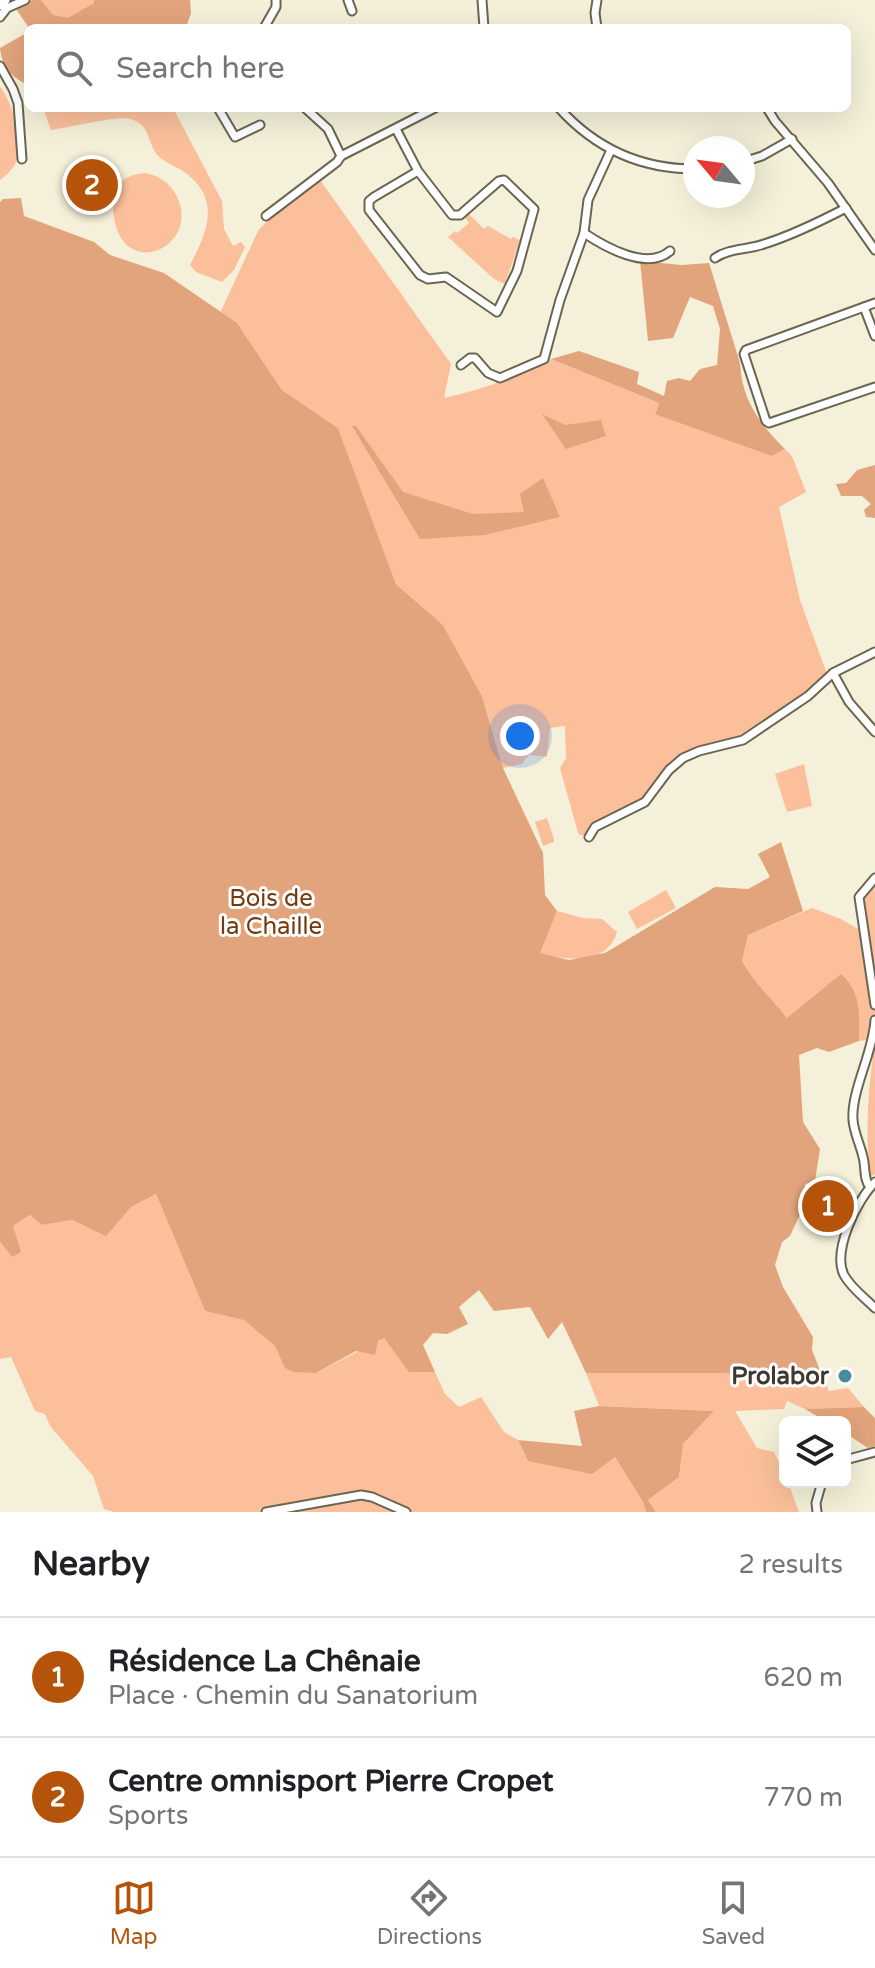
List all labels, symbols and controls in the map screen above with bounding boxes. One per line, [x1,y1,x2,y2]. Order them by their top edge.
search box [24,24,851,112]
icon: search [52,46,96,90]
text: Search here [116,50,285,87]
north arrow [683,136,755,208]
pin: 2 [66,155,118,215]
your location [500,716,540,756]
park label: Bois de la Chaille [220,884,322,941]
pin: 1 [802,1176,854,1236]
place label: Prolabor [731,1362,830,1391]
marker: Prolabor [836,1367,854,1385]
map controls [779,1416,851,1488]
button: layers [779,1416,851,1488]
text: Nearby [32,1544,150,1585]
text: 2 results [738,1549,843,1580]
text: Résidence La Chênaie [108,1643,421,1680]
text: 1 [50,1662,66,1693]
text: 620 m [763,1662,843,1693]
text: Place · Chemin du Sanatorium [108,1680,478,1711]
text: Centre omnisport Pierre Cropet [108,1763,553,1800]
text: 2 [50,1782,66,1813]
text: 770 m [763,1782,843,1813]
text: Sports [108,1800,188,1831]
tab: Map [110,1876,157,1950]
tab: Directions [377,1876,482,1950]
tab: Saved [702,1876,765,1950]

